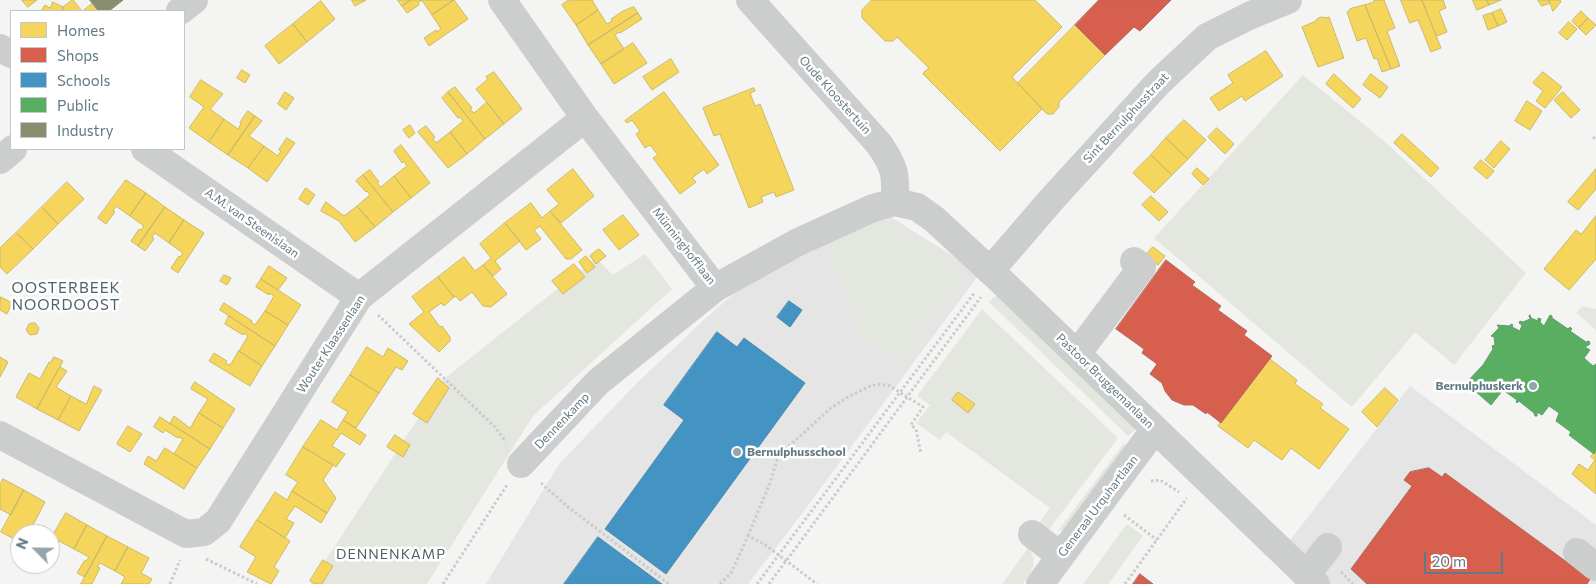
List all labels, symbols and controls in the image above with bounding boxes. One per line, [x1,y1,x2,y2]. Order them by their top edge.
legend [10,10,185,150]
text: Homes [57,21,105,39]
text: Shops [57,46,99,64]
street label: Oude Kloostertuin [796,53,874,137]
street label: Sint Bernulphusstraat [1080,70,1172,166]
text: Schools [57,71,110,89]
text: Public [57,96,99,114]
text: Industry [57,121,114,139]
street label: A.M. van Steenislaan [202,185,302,261]
street label: Münninghofflaan [649,205,719,287]
district label: OOSTERBEEK NOORDOOST [10,279,122,314]
street label: Wouter Klaassenlaan [294,292,368,396]
street label: Pastoor Bruggemanlaan [1053,331,1157,431]
place label: Bernulphuskerk [1436,379,1523,393]
marker: Bernulphuskerk [1527,380,1539,392]
street label: Dennenkamp [532,390,592,452]
place label: Bernulphusschool [747,445,846,459]
marker: Bernulphusschool [731,446,743,458]
street label: Generaal Urquhartlaan [1055,452,1141,560]
north arrow [10,524,60,574]
text: N [12,535,32,551]
scale bar [1426,542,1505,574]
district label: DENNENKAMP [335,546,447,562]
text: 20 m [1432,552,1466,570]

